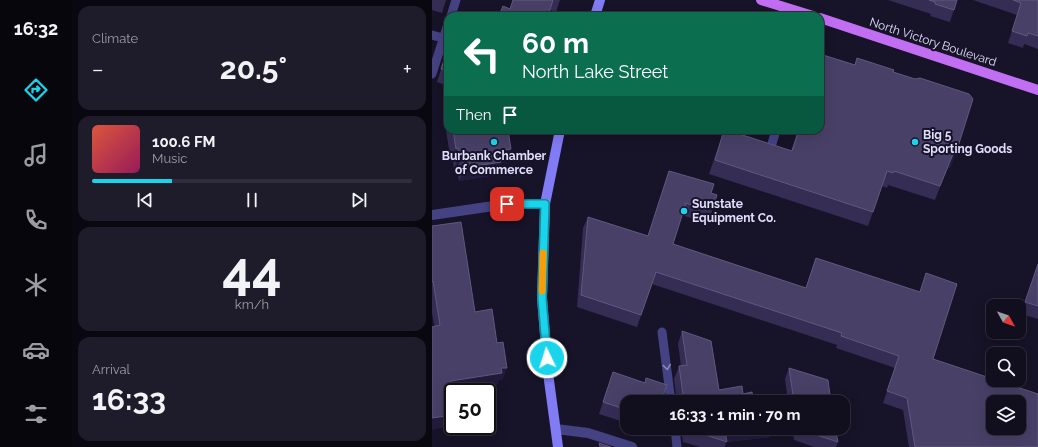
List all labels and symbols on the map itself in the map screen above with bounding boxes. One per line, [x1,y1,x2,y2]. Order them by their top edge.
street label: North Victory Boulevard [868,15,998,69]
place label: Big 5 Sporting Goods [923,128,1012,156]
marker: Burbank Chamber of Commerce [489,137,499,147]
marker: Big 5 Sporting Goods [910,137,920,147]
place label: Burbank Chamber of Commerce [442,149,547,177]
pin [490,187,524,221]
place label: Sunstate Equipment Co. [692,197,776,225]
marker: Sunstate Equipment Co. [679,206,689,216]
north arrow [986,299,1026,339]
position arrow [526,337,568,379]
one-way arrow [662,364,671,370]
speed limit sign: 50 [444,383,496,435]

